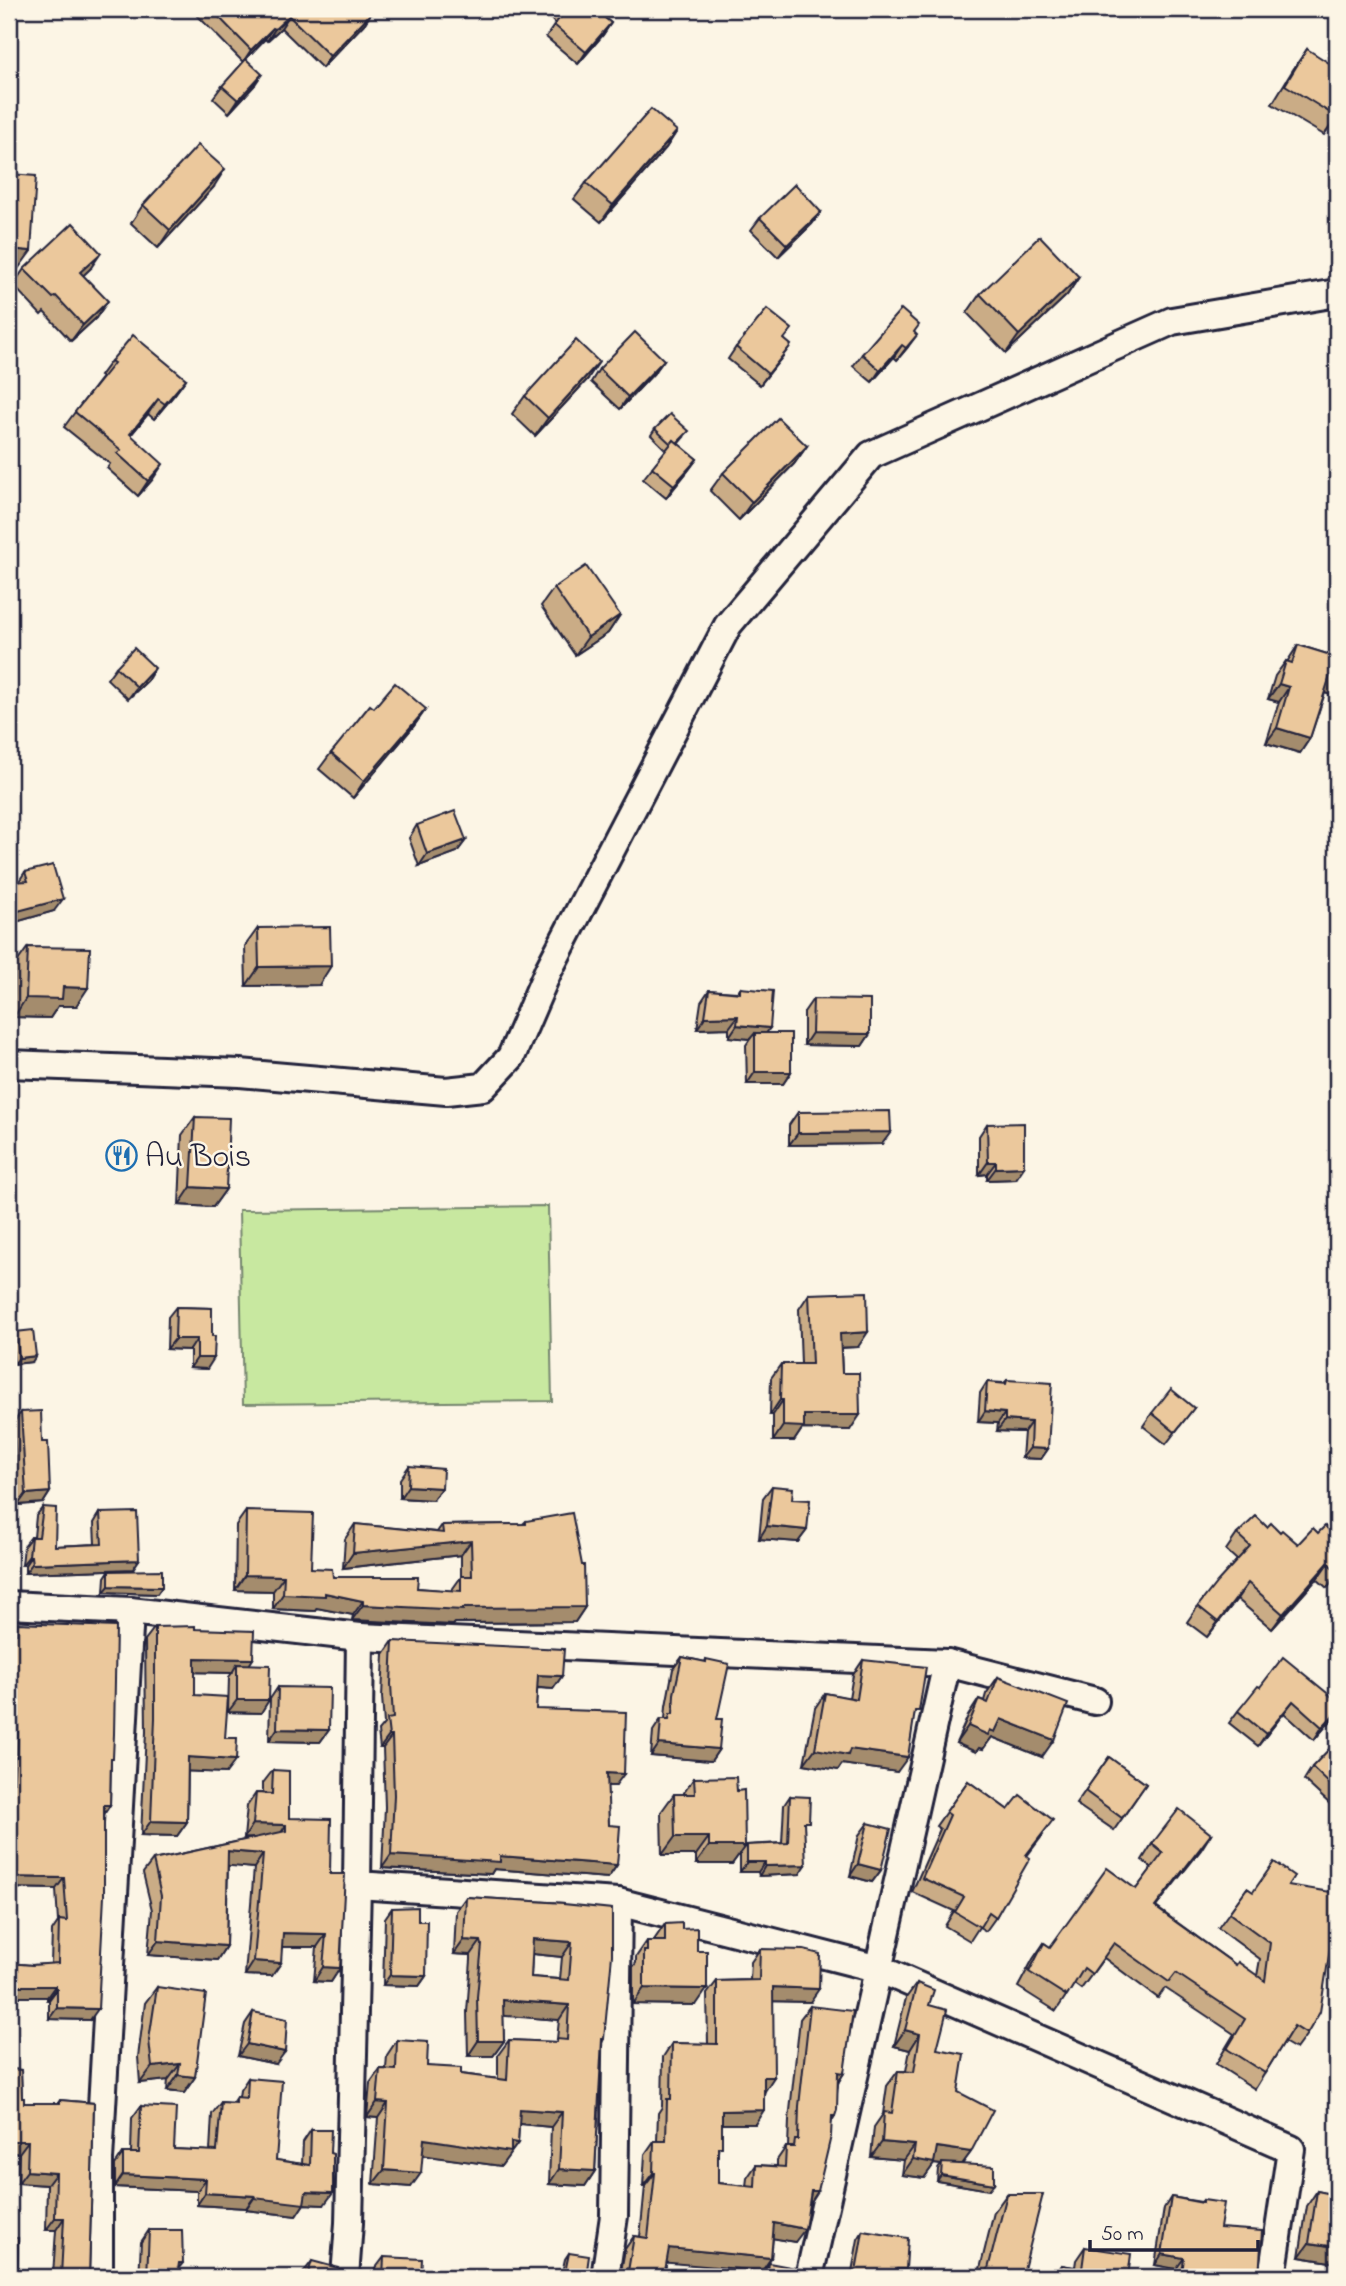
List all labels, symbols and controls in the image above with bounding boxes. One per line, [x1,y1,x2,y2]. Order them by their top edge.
place label: Au Bois [145,1135,251,1182]
restaurant icon: Au Bois [105,1138,139,1172]
scale bar [1090,2209,1258,2253]
text: 50 m [1101,2220,1144,2250]

